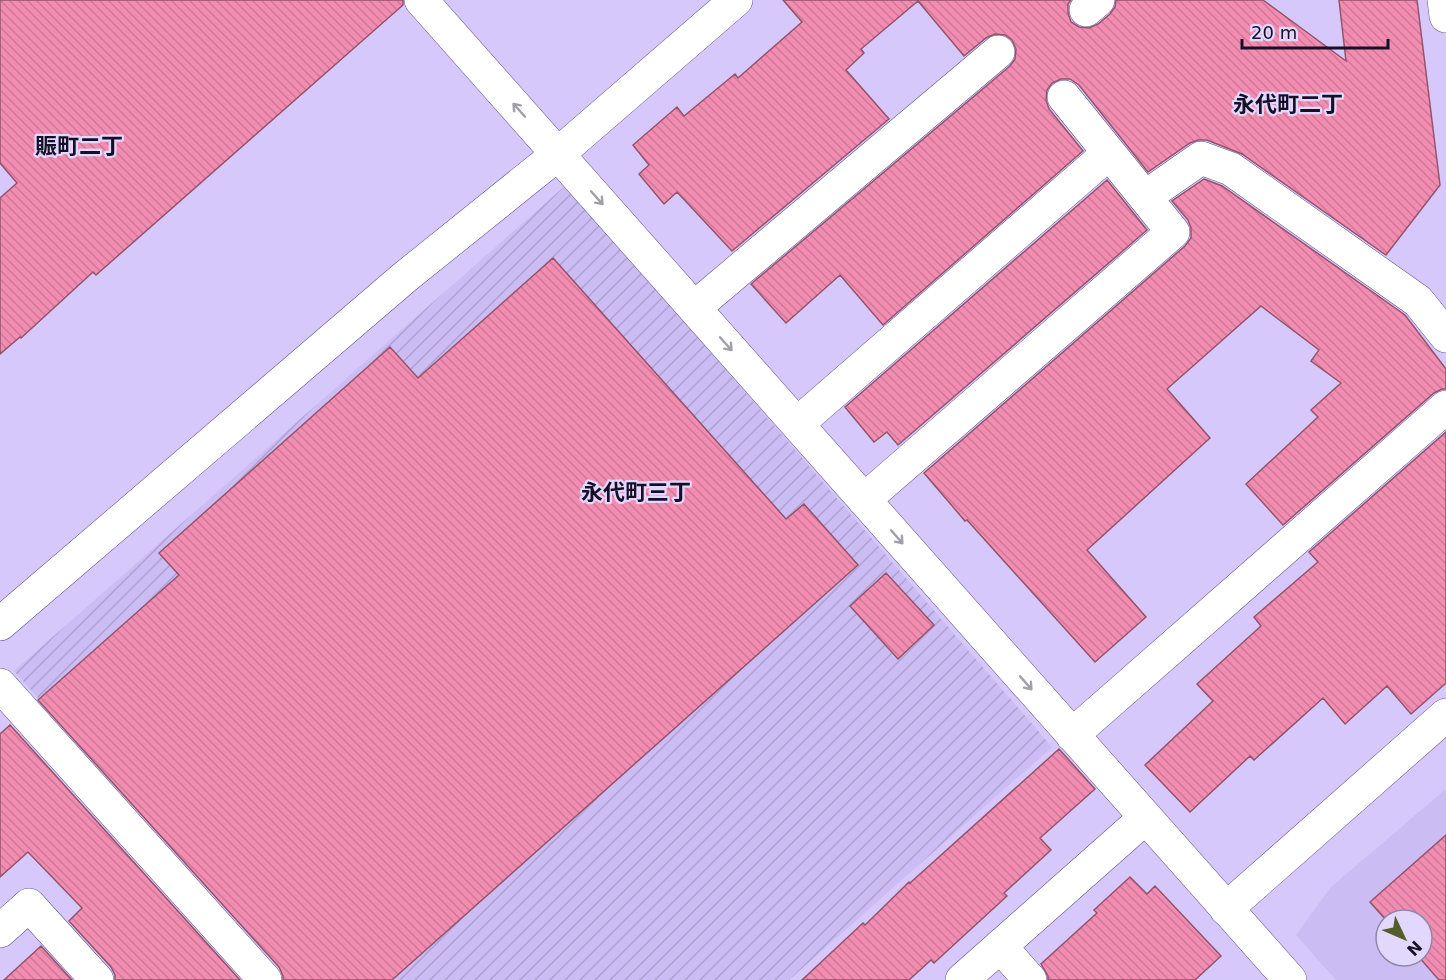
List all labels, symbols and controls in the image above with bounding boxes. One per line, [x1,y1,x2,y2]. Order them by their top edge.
scale bar [1242,12,1388,50]
text: 20 m [1251,22,1297,43]
district label: 永代町二丁 [1233,92,1343,117]
one-way arrow [512,103,526,118]
district label: 賑町二丁 [35,134,123,159]
one-way arrow [590,190,604,205]
one-way arrow [719,336,733,351]
district label: 永代町三丁 [581,480,691,505]
one-way arrow [890,529,904,544]
one-way arrow [1019,675,1033,690]
north arrow [1374,908,1434,968]
text: N [1403,937,1426,959]

